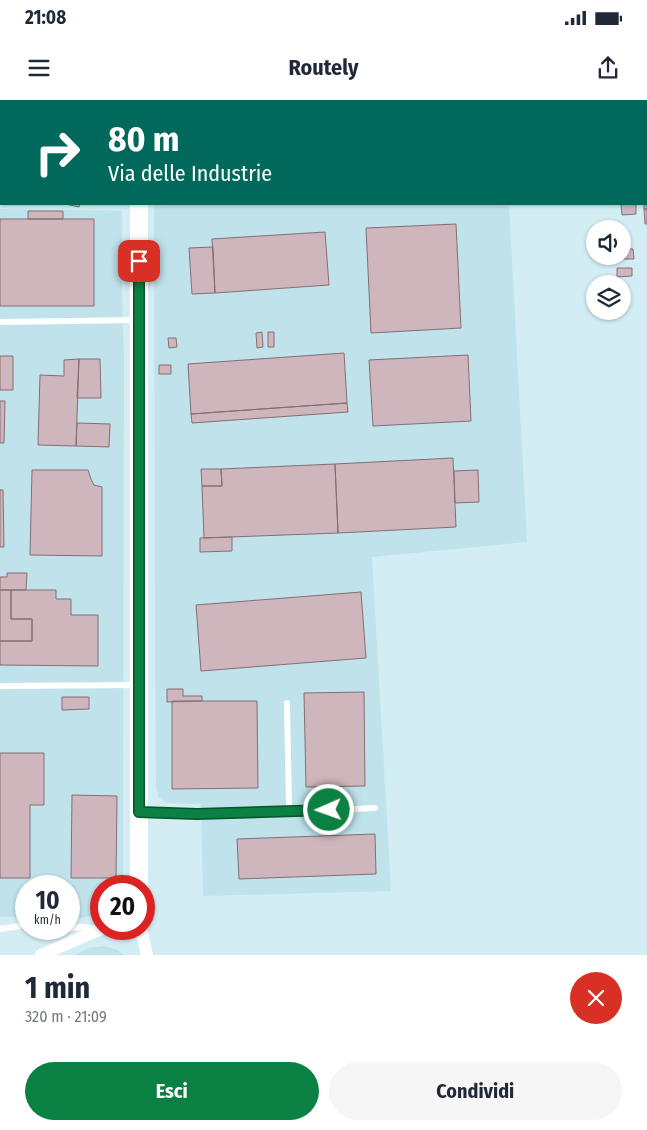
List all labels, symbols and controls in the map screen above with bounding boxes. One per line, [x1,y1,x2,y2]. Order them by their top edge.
text: 21:08 [25,6,66,29]
icon: menu [25,54,53,82]
text: Routely [289,54,358,81]
icon: share [594,54,622,82]
text: 80 m [108,118,180,160]
icon: right [25,120,90,185]
text: Via delle Industrie [108,160,272,187]
map controls [586,220,631,320]
button: sound [586,220,631,265]
pin [118,240,160,282]
icon: arrive [125,247,153,275]
button: layers [586,275,631,320]
position arrow [302,783,354,835]
speed limit sign: 20 [90,875,155,940]
text: 10 [35,886,60,916]
text: km/h [34,913,61,927]
text: 1 min [25,970,90,1006]
button: close [570,972,622,1024]
text: 320 m · 21:09 [25,1007,107,1026]
button: Esci [25,1062,319,1120]
button: Condividi [329,1062,622,1120]

